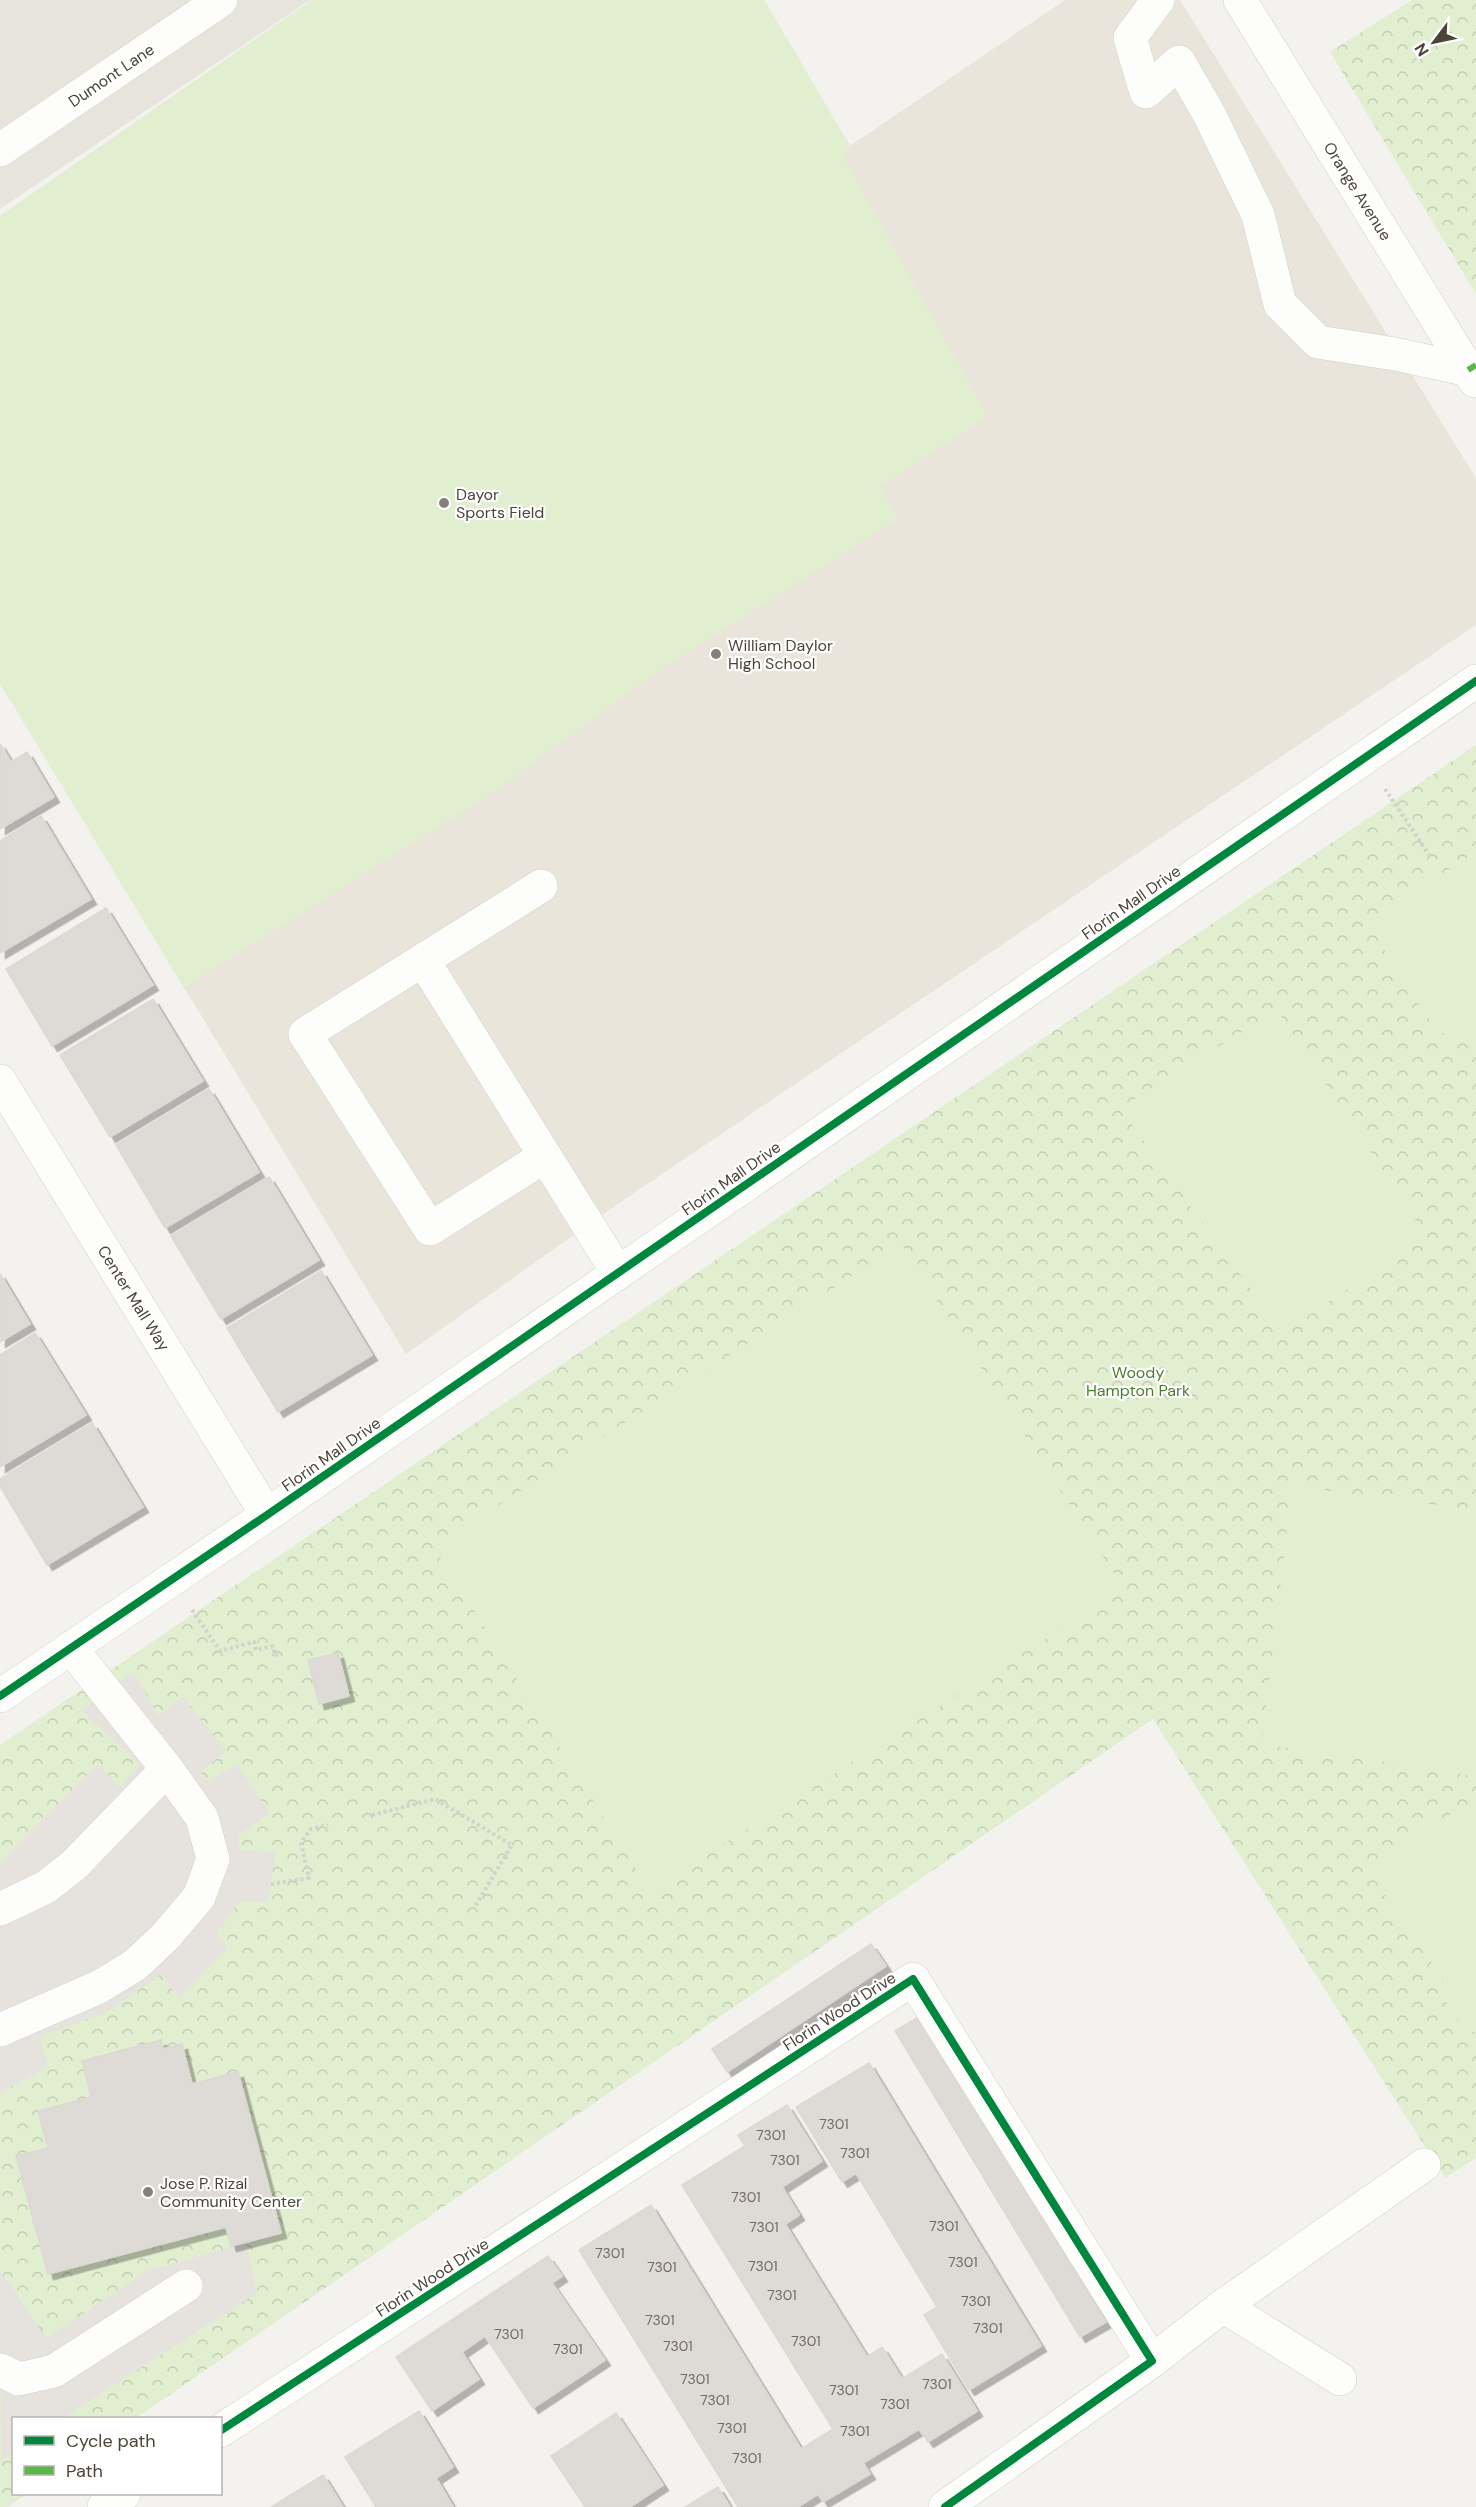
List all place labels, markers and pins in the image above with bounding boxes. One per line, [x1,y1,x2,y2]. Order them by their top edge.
place label: Dayor Sports Field [456,484,544,523]
marker: Dayor Sports Field [437,496,451,510]
place label: William Daylor High School [728,635,833,674]
marker: William Daylor High School [709,647,723,661]
place label: Jose P. Rizal Community Center [160,2173,302,2212]
marker: Jose P. Rizal Community Center [141,2185,155,2199]

